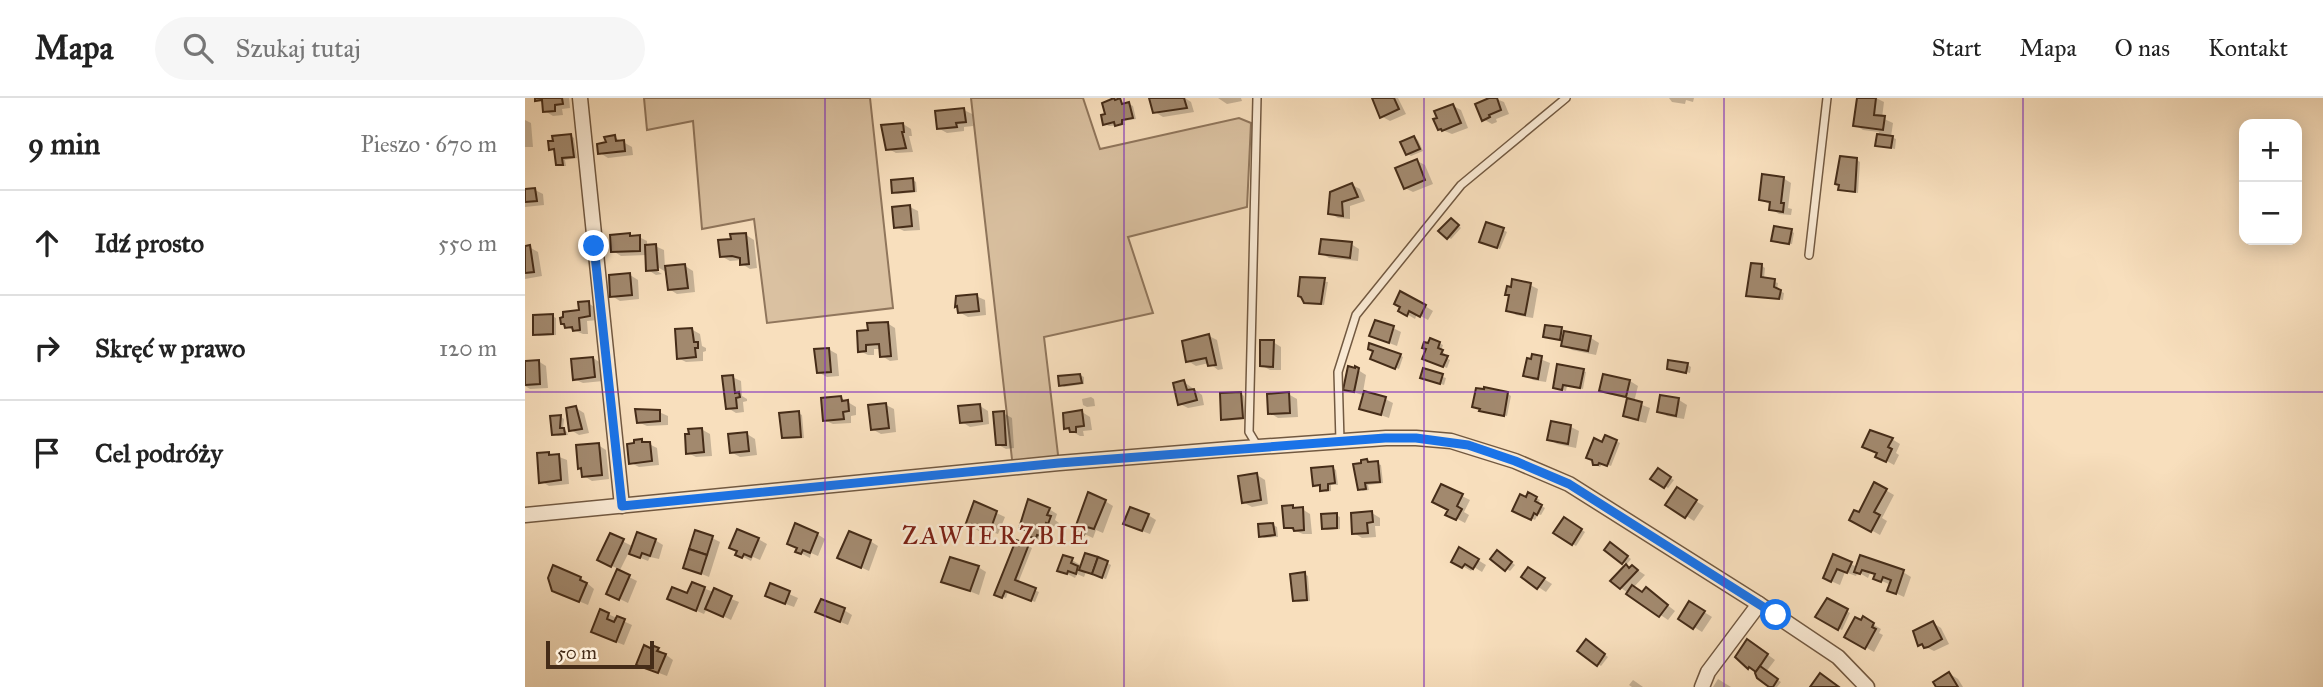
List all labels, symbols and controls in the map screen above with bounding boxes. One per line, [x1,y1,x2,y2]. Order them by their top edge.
search box [155,17,645,80]
text: Mapa [35,28,113,68]
icon: search [179,29,217,67]
text: Szukaj tutaj [235,32,361,64]
text: Start [1932,33,1982,63]
text: Mapa [2020,33,2077,63]
text: O nas [2115,33,2170,63]
text: Kontakt [2208,33,2288,63]
map controls [2239,119,2302,245]
button: + [2239,119,2302,182]
text: 9 min [28,126,100,162]
text: Pieszo · 670 m [361,130,497,158]
button: − [2239,182,2302,245]
icon: ahead [28,224,66,262]
text: Idź prosto [95,227,204,259]
text: 550 m [438,229,497,257]
route end [578,230,609,261]
icon: right [28,329,66,367]
text: Skręć w prawo [95,332,245,364]
text: 120 m [439,334,497,362]
icon: arrive [28,434,66,472]
text: Cel podróży [95,437,223,469]
district label: ZAWIERZBIE [902,519,1090,551]
route start [1760,599,1791,630]
scale bar [546,638,655,670]
text: 50 m [557,641,597,664]

